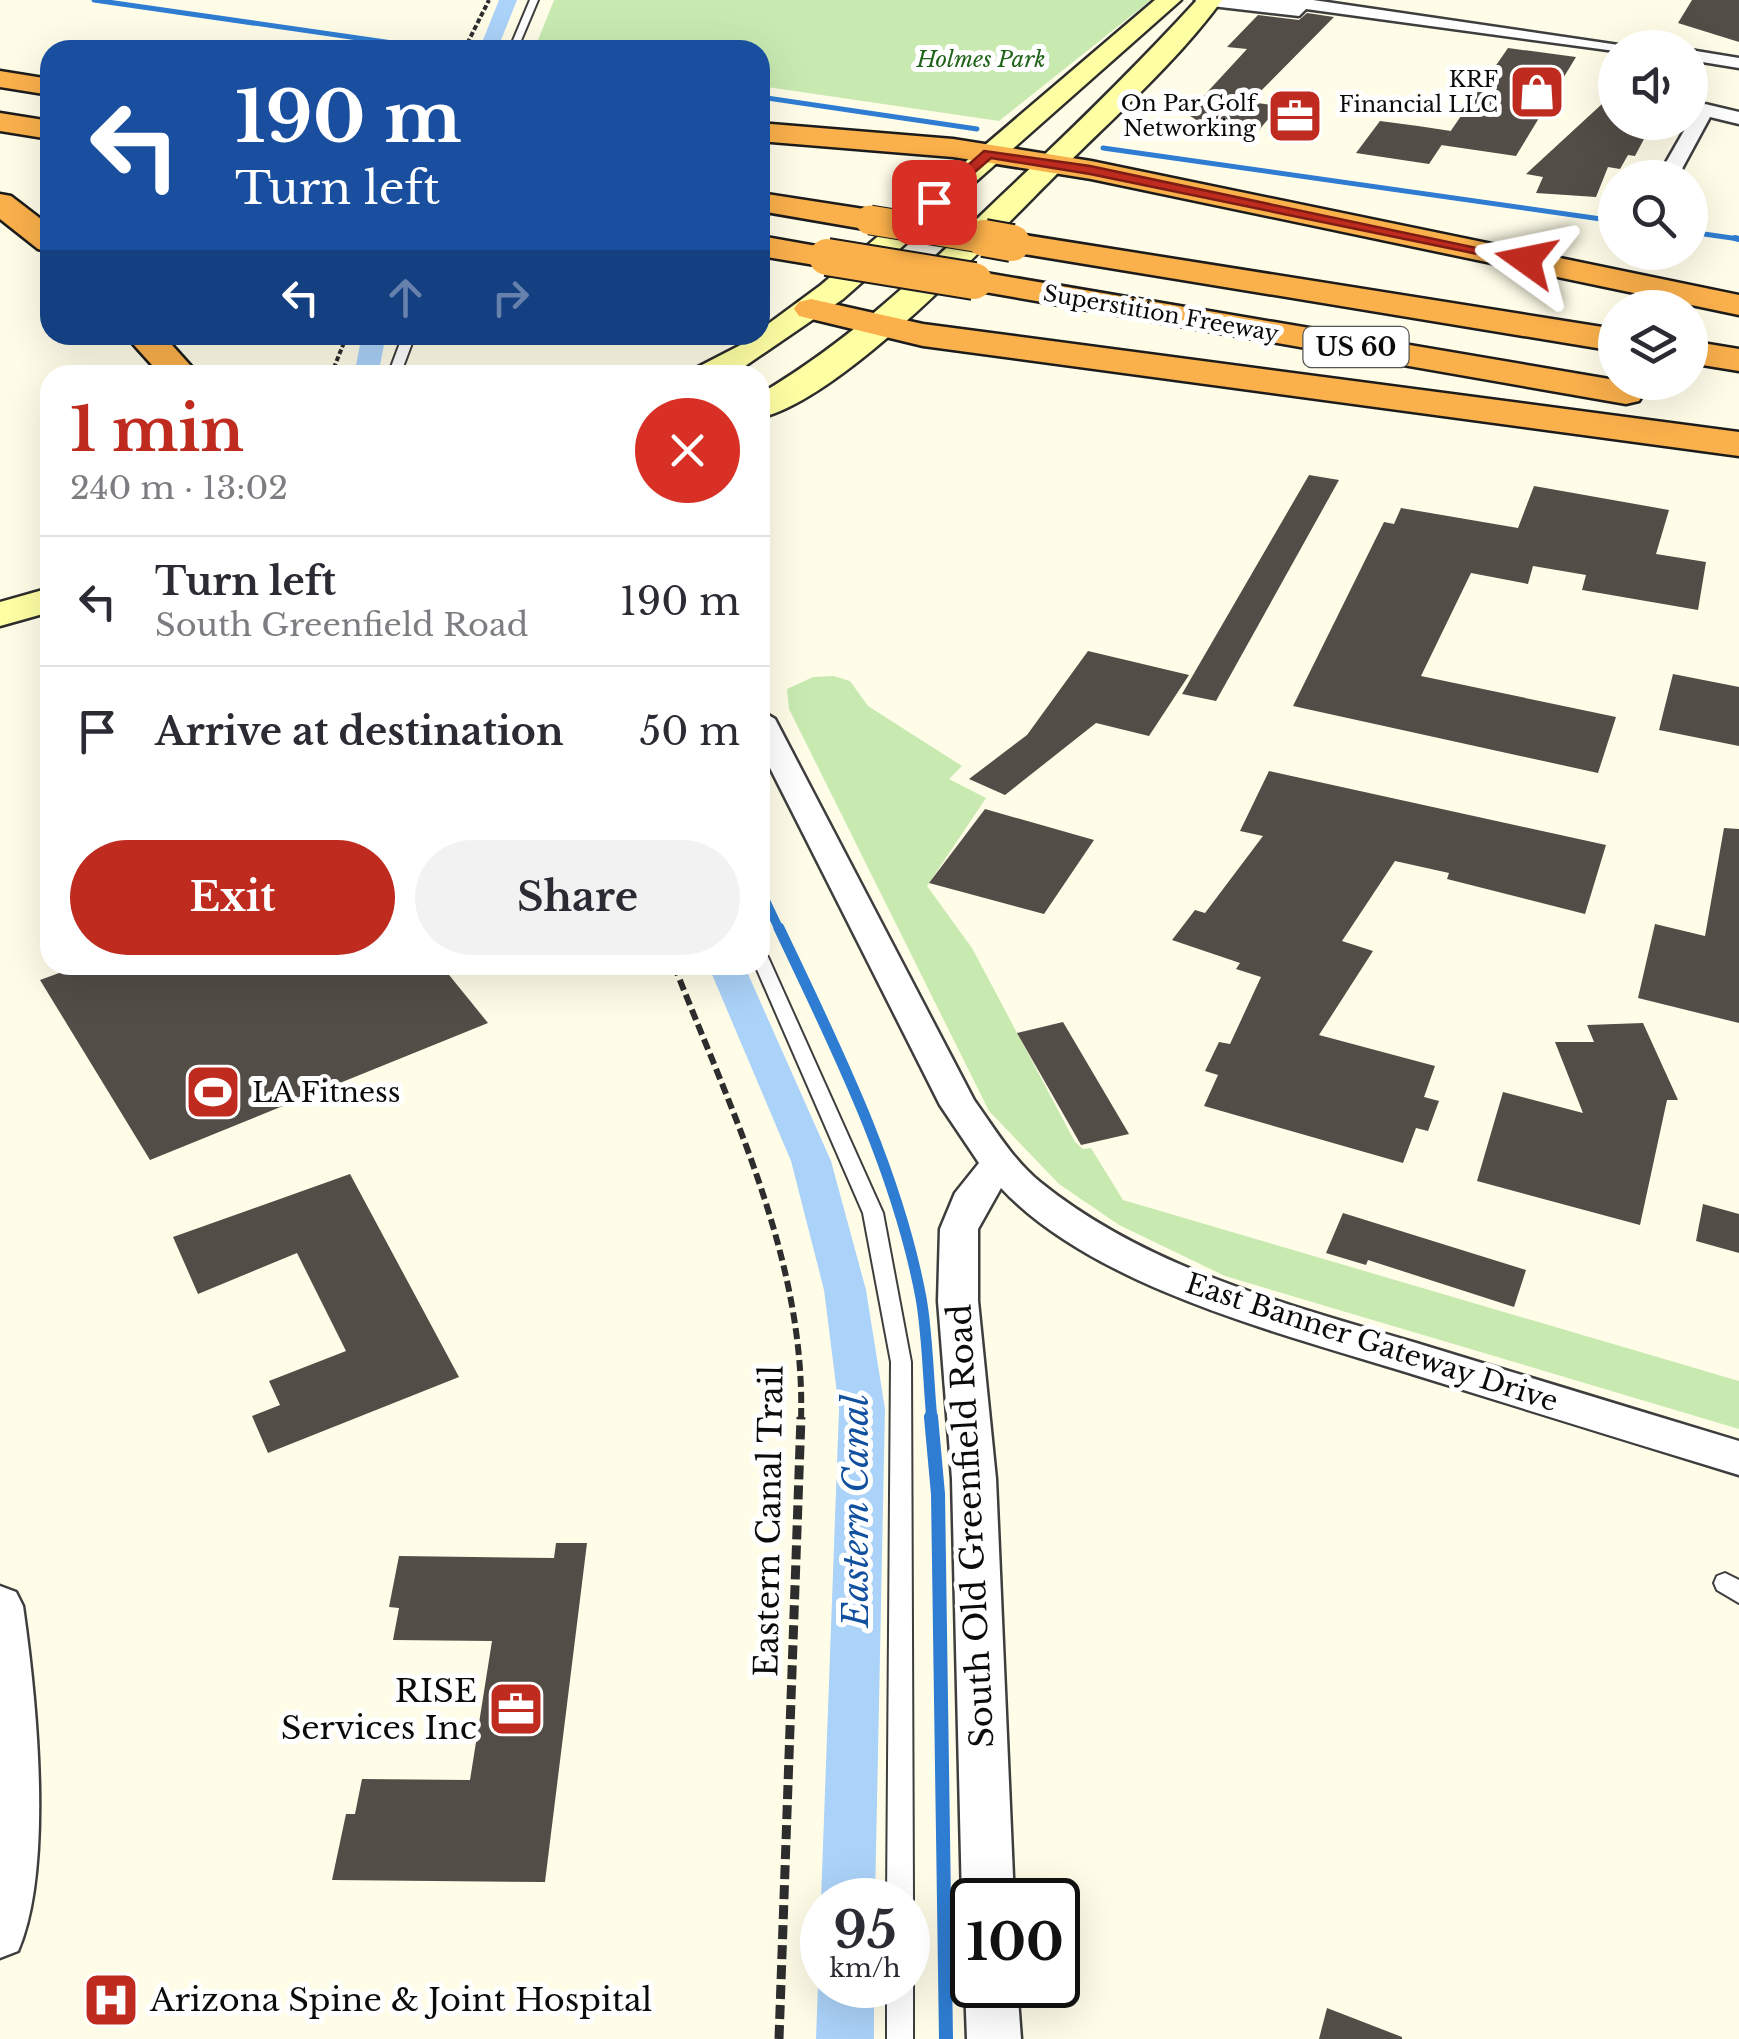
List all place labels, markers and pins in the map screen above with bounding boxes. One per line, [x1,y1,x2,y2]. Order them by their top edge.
shop icon: KRF Financial LLC [1507,62,1567,122]
place label: KRF Financial LLC [1339,66,1498,118]
office icon: On Par Golf Networking [1265,86,1325,146]
place label: On Par Golf Networking [1121,90,1259,142]
pin [892,160,977,245]
sports icon: LA Fitness [183,1062,243,1122]
place label: LA Fitness [252,1075,401,1110]
place label: RISE Services Inc [281,1671,477,1748]
office icon: RISE Services Inc [486,1679,546,1739]
hospital icon: Arizona Spine & Joint Hospital [81,1970,141,2030]
place label: Arizona Spine & Joint Hospital [149,1980,652,2020]

